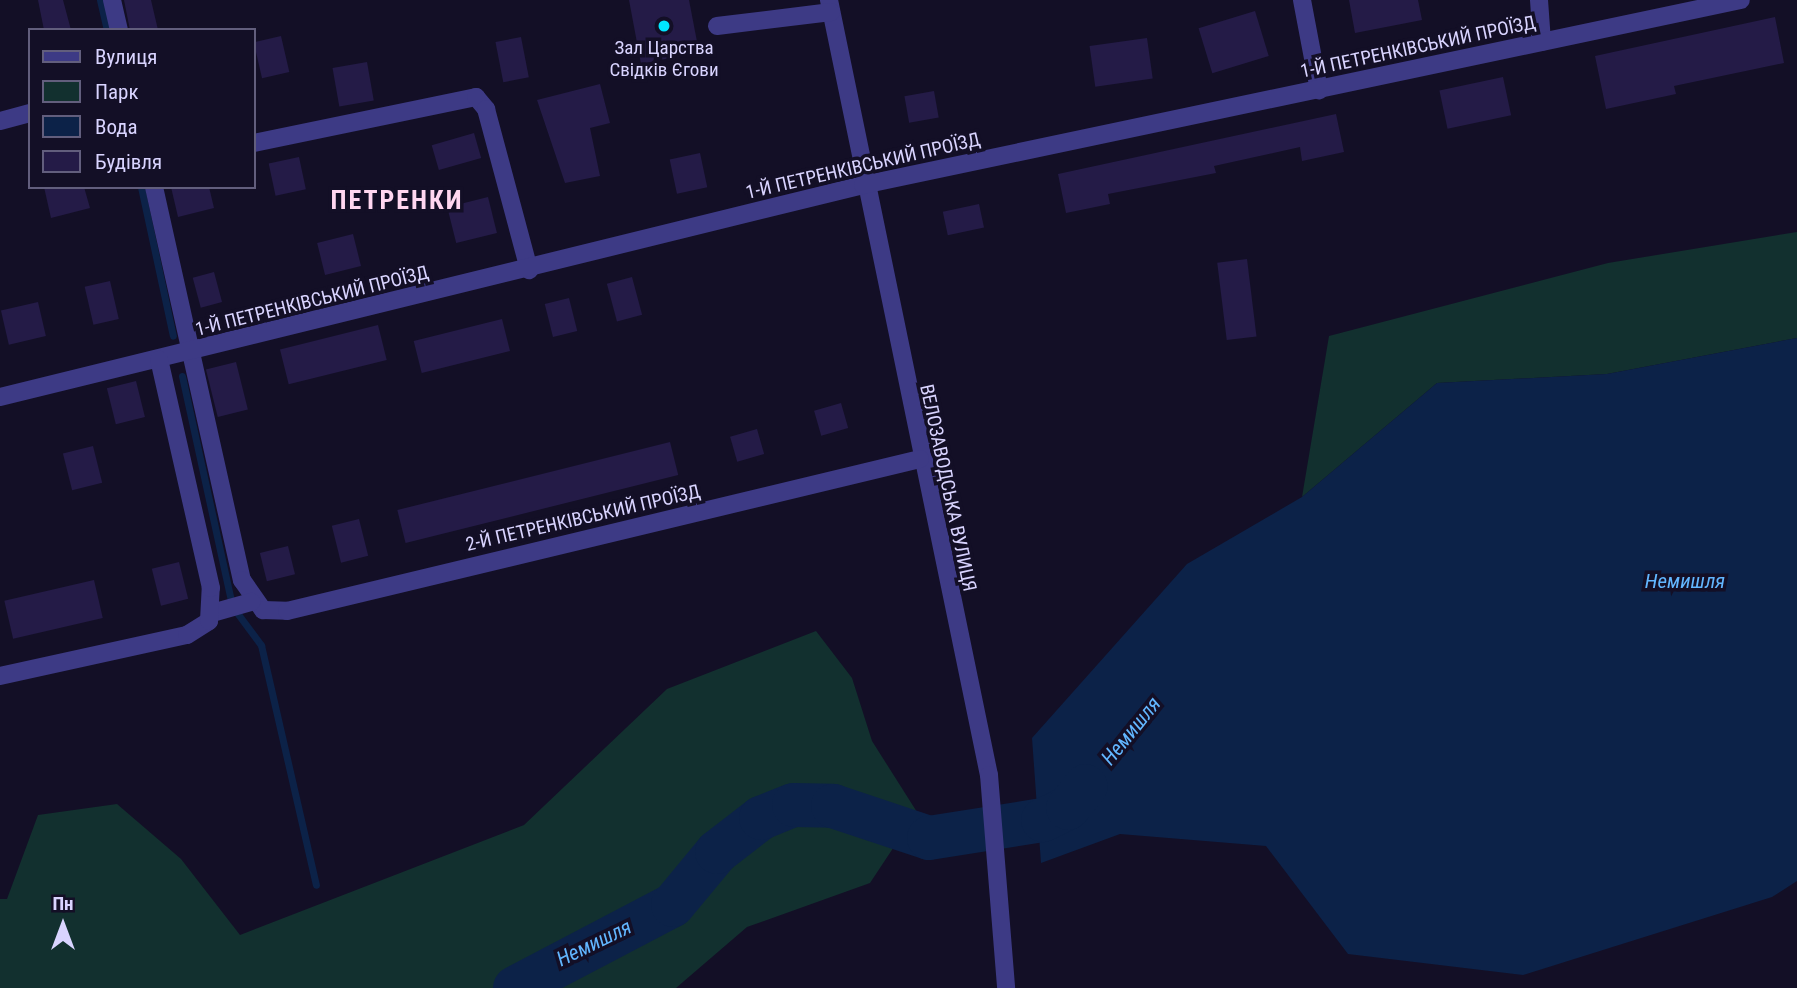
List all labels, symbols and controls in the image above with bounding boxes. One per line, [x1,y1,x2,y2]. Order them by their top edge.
street label: 1-Й ПЕТРЕНКІВСЬКИЙ ПРОЇЗД [1298,11,1538,83]
marker: Зал Царства Свідків Єгови [656,18,672,34]
legend [28,28,256,189]
place label: Зал Царства Свідків Єгови [609,37,719,81]
text: Вулиця [95,45,157,69]
text: Парк [95,80,139,104]
text: Вода [95,115,138,139]
street label: 1-Й ПЕТРЕНКІВСЬКИЙ ПРОЇЗД [744,128,982,204]
text: Будівля [95,150,162,174]
district label: ПЕТРЕНКИ [331,185,463,217]
street label: 1-Й ПЕТРЕНКІВСЬКИЙ ПРОЇЗД [193,261,431,341]
street label: ВЕЛОЗАВОДСЬКА ВУЛИЦЯ [915,382,981,594]
street label: 2-Й ПЕТРЕНКІВСЬКИЙ ПРОЇЗД [464,480,702,556]
water label: Немишля [1645,568,1725,594]
water label: Немишля [1096,692,1166,770]
north arrow [28,890,98,960]
text: Пн [52,892,74,915]
water label: Немишля [552,914,636,972]

